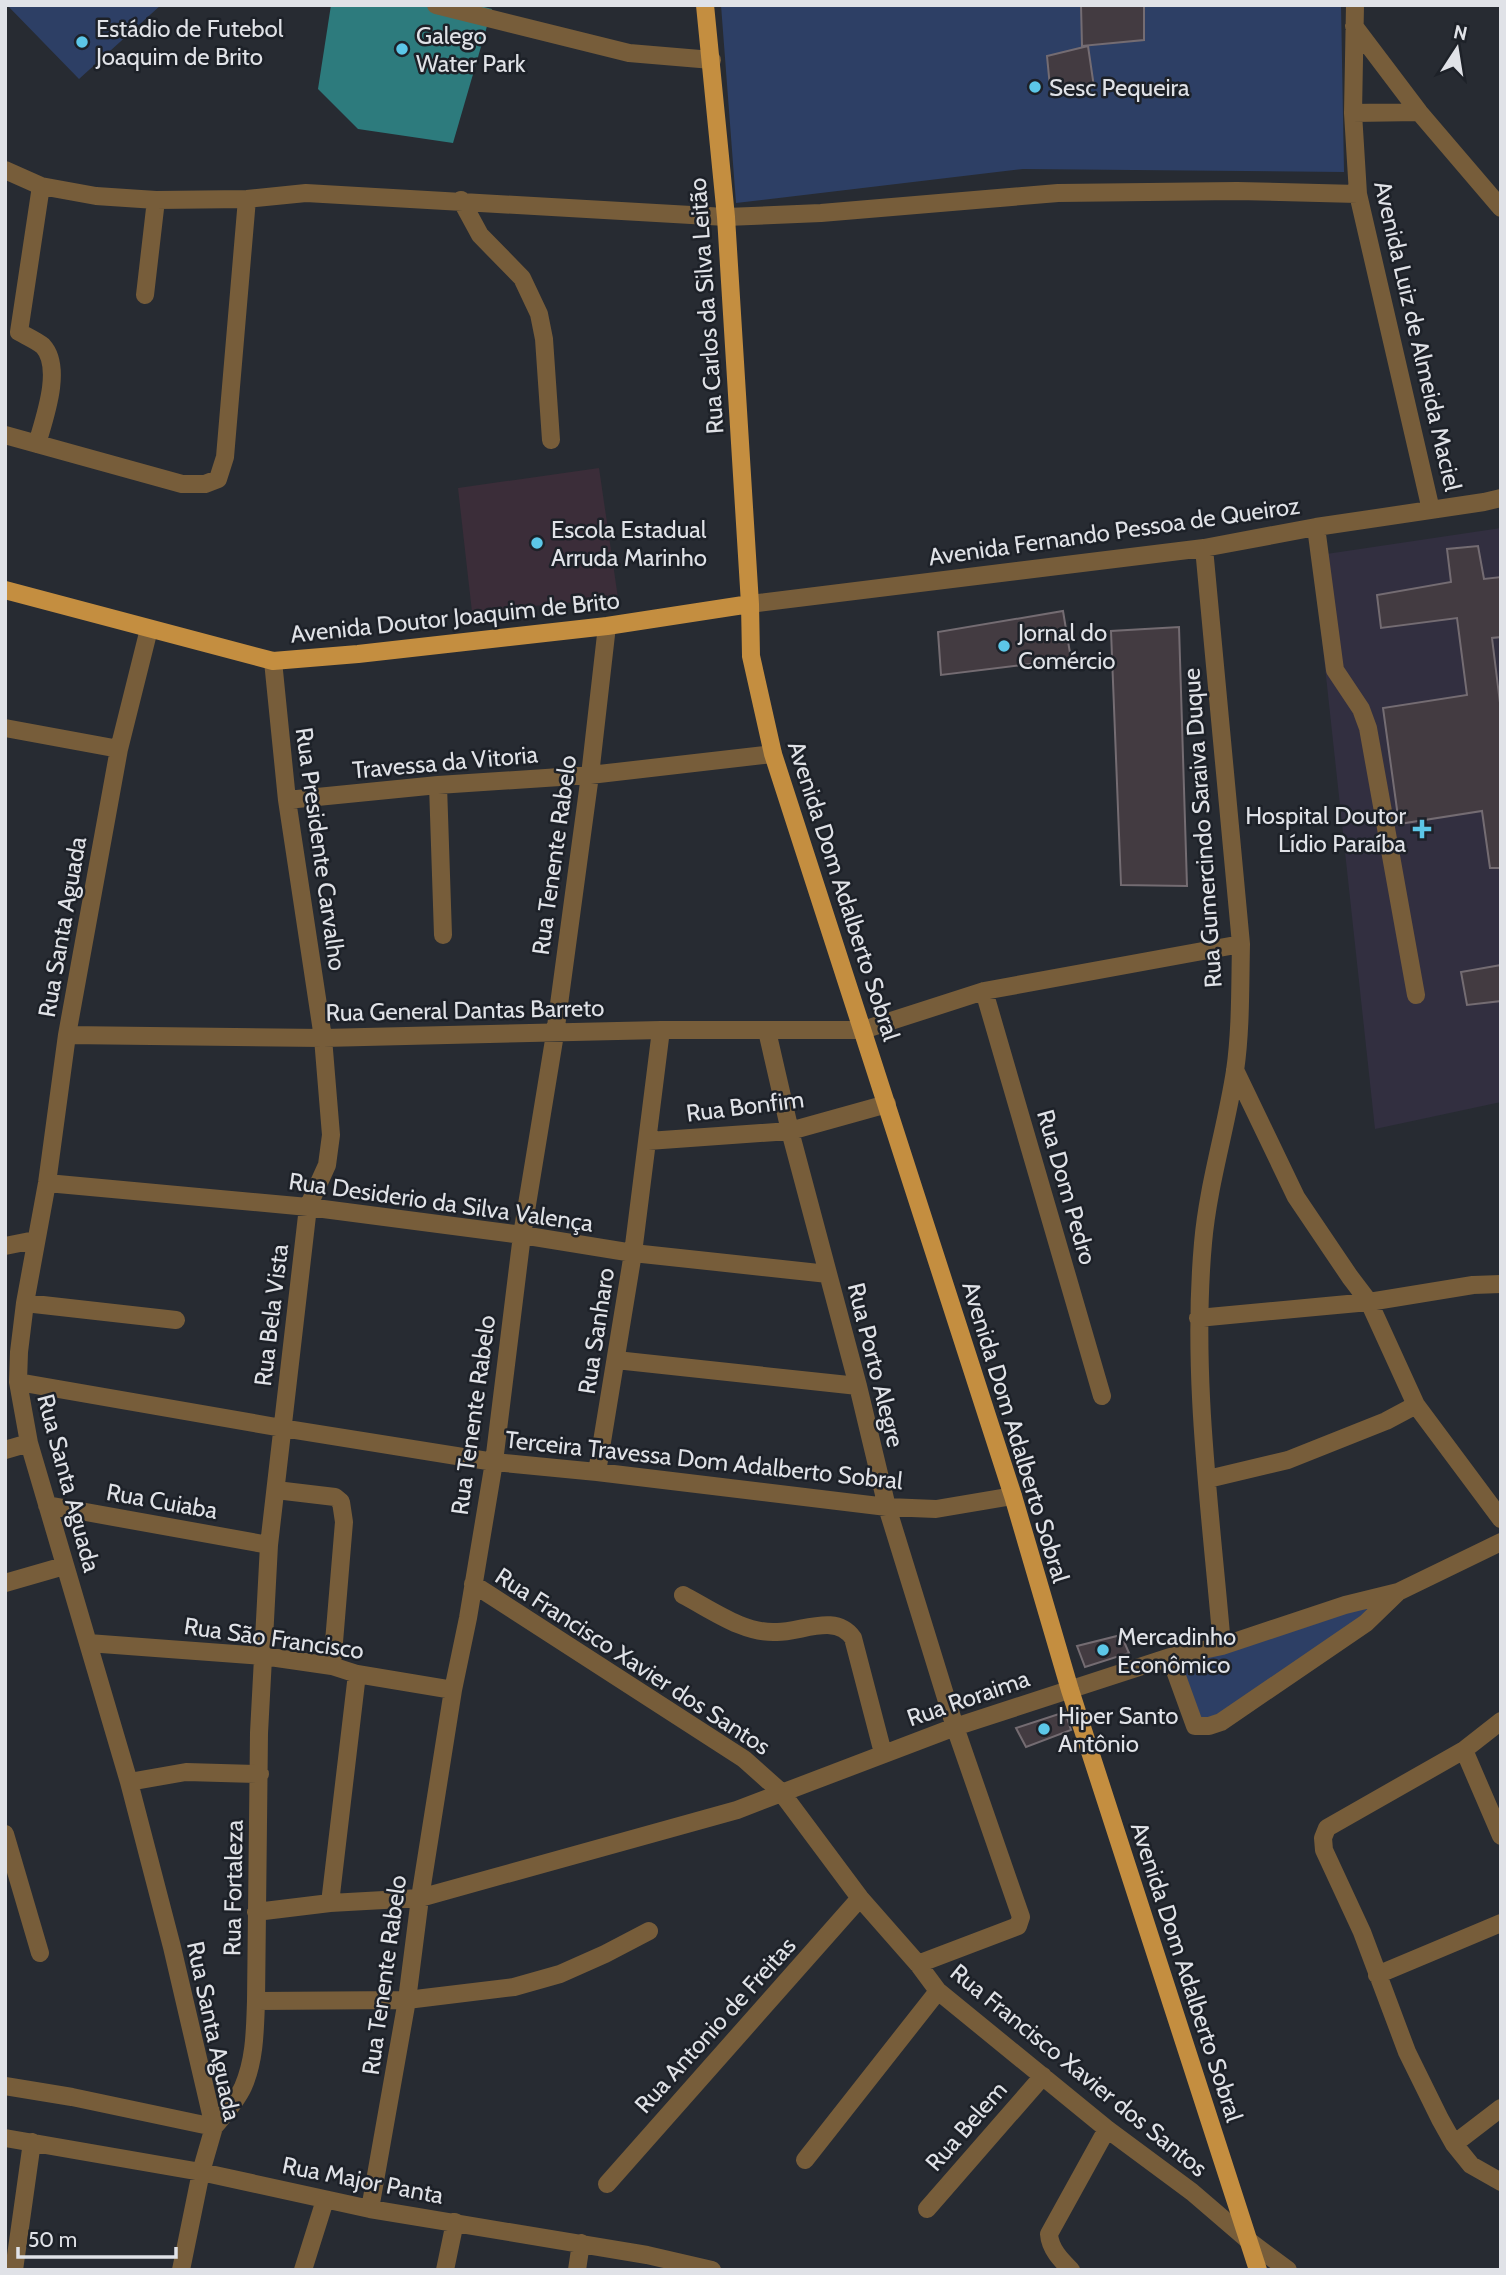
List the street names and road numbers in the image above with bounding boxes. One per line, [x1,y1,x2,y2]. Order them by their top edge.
street label: Rua Carlos da Silva Leitão [683,177,729,435]
street label: Avenida Luiz de Almeida Maciel [1368,178,1468,494]
street label: Avenida Fernando Pessoa de Queiroz [926,491,1302,571]
street label: Avenida Doutor Joaquim de Brito [289,585,621,649]
street label: Rua Gumercindo Saraiva Duque [1176,667,1228,989]
street label: Rua Presidente Carvalho [290,726,352,972]
street label: Avenida Dom Adalberto Sobral [782,737,906,1045]
street label: Travessa da Vitoria [351,739,540,785]
street label: Rua Tenente Rabelo [526,753,582,957]
street label: Rua Santa Aguada [32,834,92,1020]
street label: Rua General Dantas Barreto [325,993,605,1027]
street label: Rua Bonfim [684,1084,806,1128]
street label: Rua Dom Pedro [1031,1106,1103,1268]
street label: Rua Desiderio da Silva Valença [287,1166,596,1238]
street label: Rua Bela Vista [248,1242,294,1388]
street label: Rua Sanharo [572,1266,620,1396]
street label: Avenida Dom Adalberto Sobral [956,1278,1076,1586]
street label: Rua Porto Alegre [842,1280,910,1450]
street label: Rua Tenente Rabelo [445,1313,501,1517]
street label: Rua Santa Aguada [31,1391,107,1576]
street label: Terceira Travessa Dom Adalberto Sobral [504,1425,905,1495]
street label: Rua Cuiaba [104,1477,220,1525]
street label: Rua Francisco Xavier dos Santos [490,1561,776,1761]
street label: Rua São Francisco [182,1611,366,1665]
street label: Rua Roraima [903,1663,1033,1732]
street label: Avenida Dom Adalberto Sobral [1125,1818,1249,2126]
street label: Rua Fortaleza [217,1819,249,1956]
street label: Rua Tenente Rabelo [356,1873,412,2077]
street label: Rua Antonio de Freitas [628,1931,802,2119]
street label: Rua Santa Aguada [181,1939,247,2124]
street label: Rua Francisco Xavier dos Santos [945,1957,1213,2183]
street label: Rua Belem [919,2075,1013,2177]
street label: Rua Major Panta [280,2150,447,2210]

